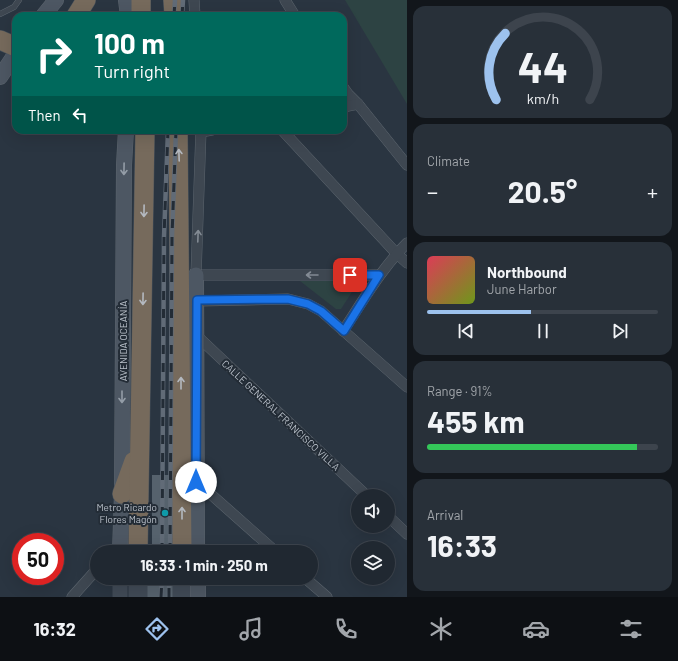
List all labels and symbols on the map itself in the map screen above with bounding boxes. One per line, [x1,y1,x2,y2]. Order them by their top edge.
one-way arrow [175,149,183,162]
one-way arrow [120,162,128,175]
one-way arrow [140,204,148,217]
one-way arrow [194,230,201,243]
pin [333,258,367,292]
one-way arrow [306,271,319,279]
one-way arrow [139,292,147,305]
street label: AVENIDA OCEANÍA [117,301,129,381]
street label: CALLE GENERAL FRANCISCO VILLA [220,357,342,473]
one-way arrow [177,377,185,390]
one-way arrow [118,390,126,403]
position arrow [175,461,217,503]
place label: Metro Ricardo Flores Magón [96,501,157,525]
one-way arrow [178,507,186,520]
marker: Metro Ricardo Flores Magón [160,508,170,518]
speed limit sign: 50 [12,533,64,585]

